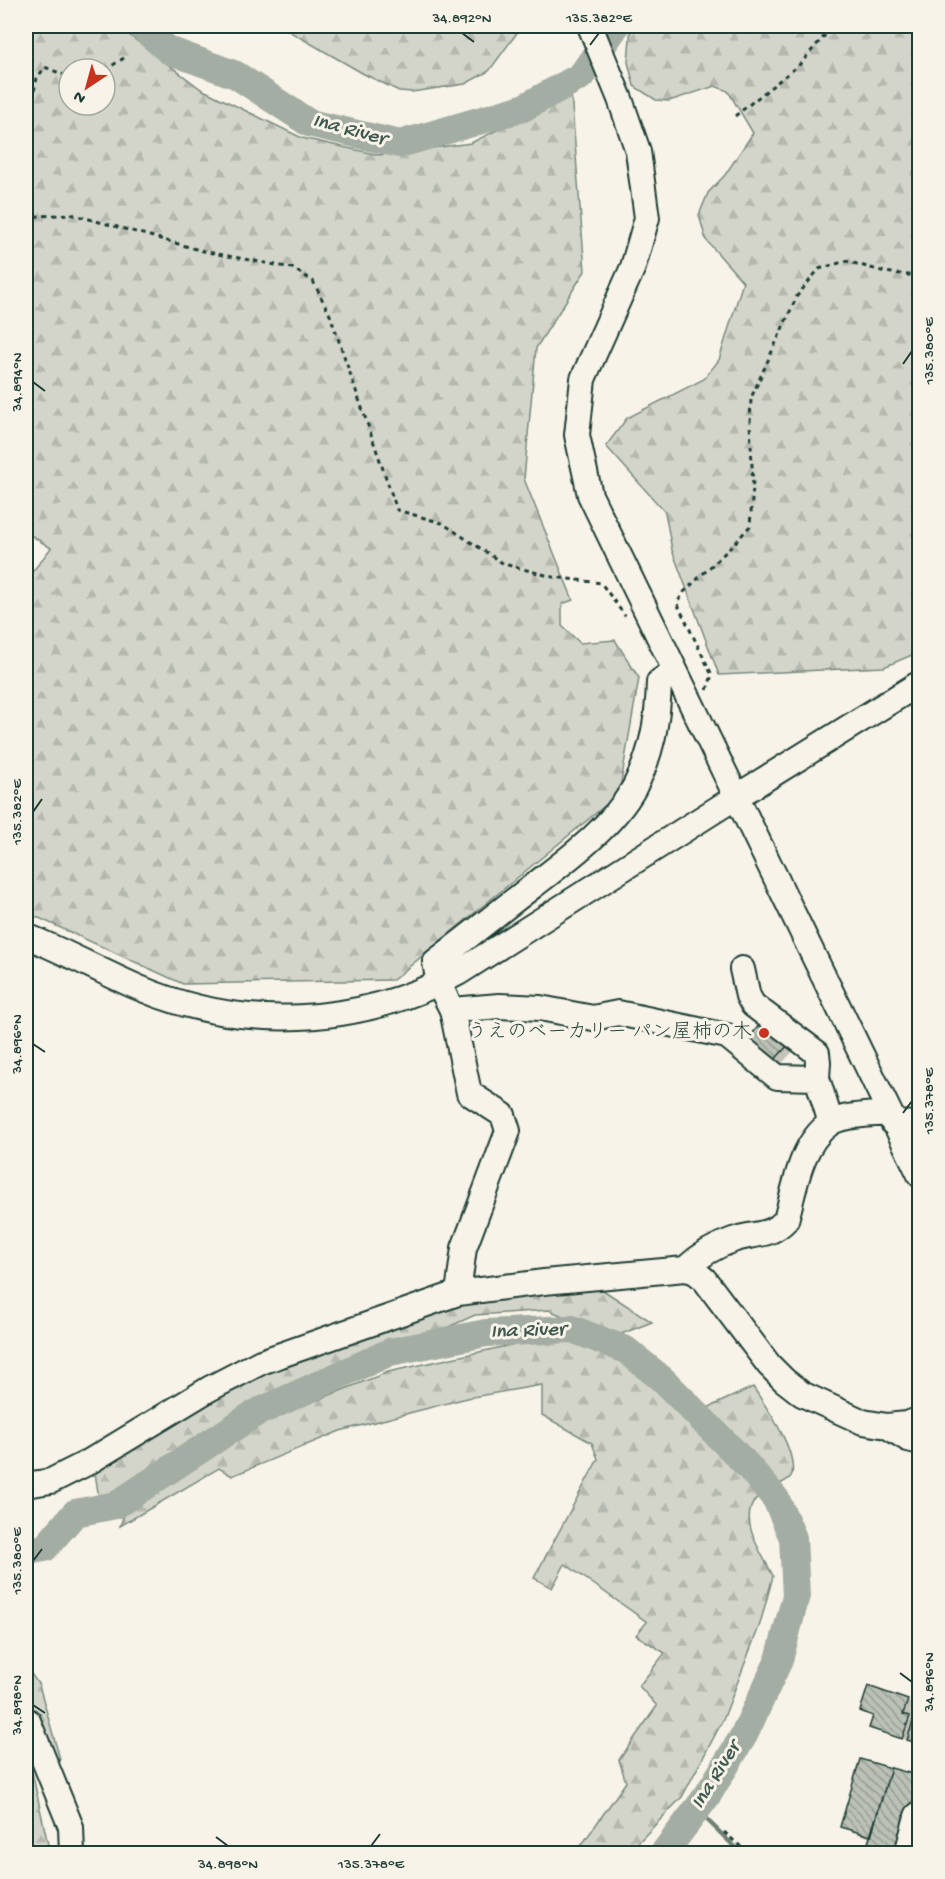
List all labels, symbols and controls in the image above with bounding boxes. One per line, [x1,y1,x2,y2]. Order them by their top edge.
text: 34.892°N [431,10,492,28]
text: 135.382°E [565,10,633,28]
north arrow [57,57,117,117]
text: N [70,85,90,107]
water label: Ina River [310,109,393,154]
text: 135.380°E [921,317,939,386]
text: 34.894°N [9,352,27,412]
text: 135.382°E [9,778,27,846]
text: 34.896°N [9,1014,27,1075]
place label: うえのベーカリー パン屋柿の木 [467,1020,752,1045]
marker: うえのベーカリー パン屋柿の木 [757,1026,771,1040]
text: 135.378°E [921,1067,939,1135]
water label: Ina River [490,1318,570,1346]
text: 135.380°E [9,1527,27,1596]
text: 34.896°N [921,1652,939,1713]
text: 34.898°N [9,1675,27,1736]
water label: Ina River [687,1734,750,1814]
text: 34.898°N [197,1856,258,1874]
text: 135.378°E [337,1856,405,1874]

